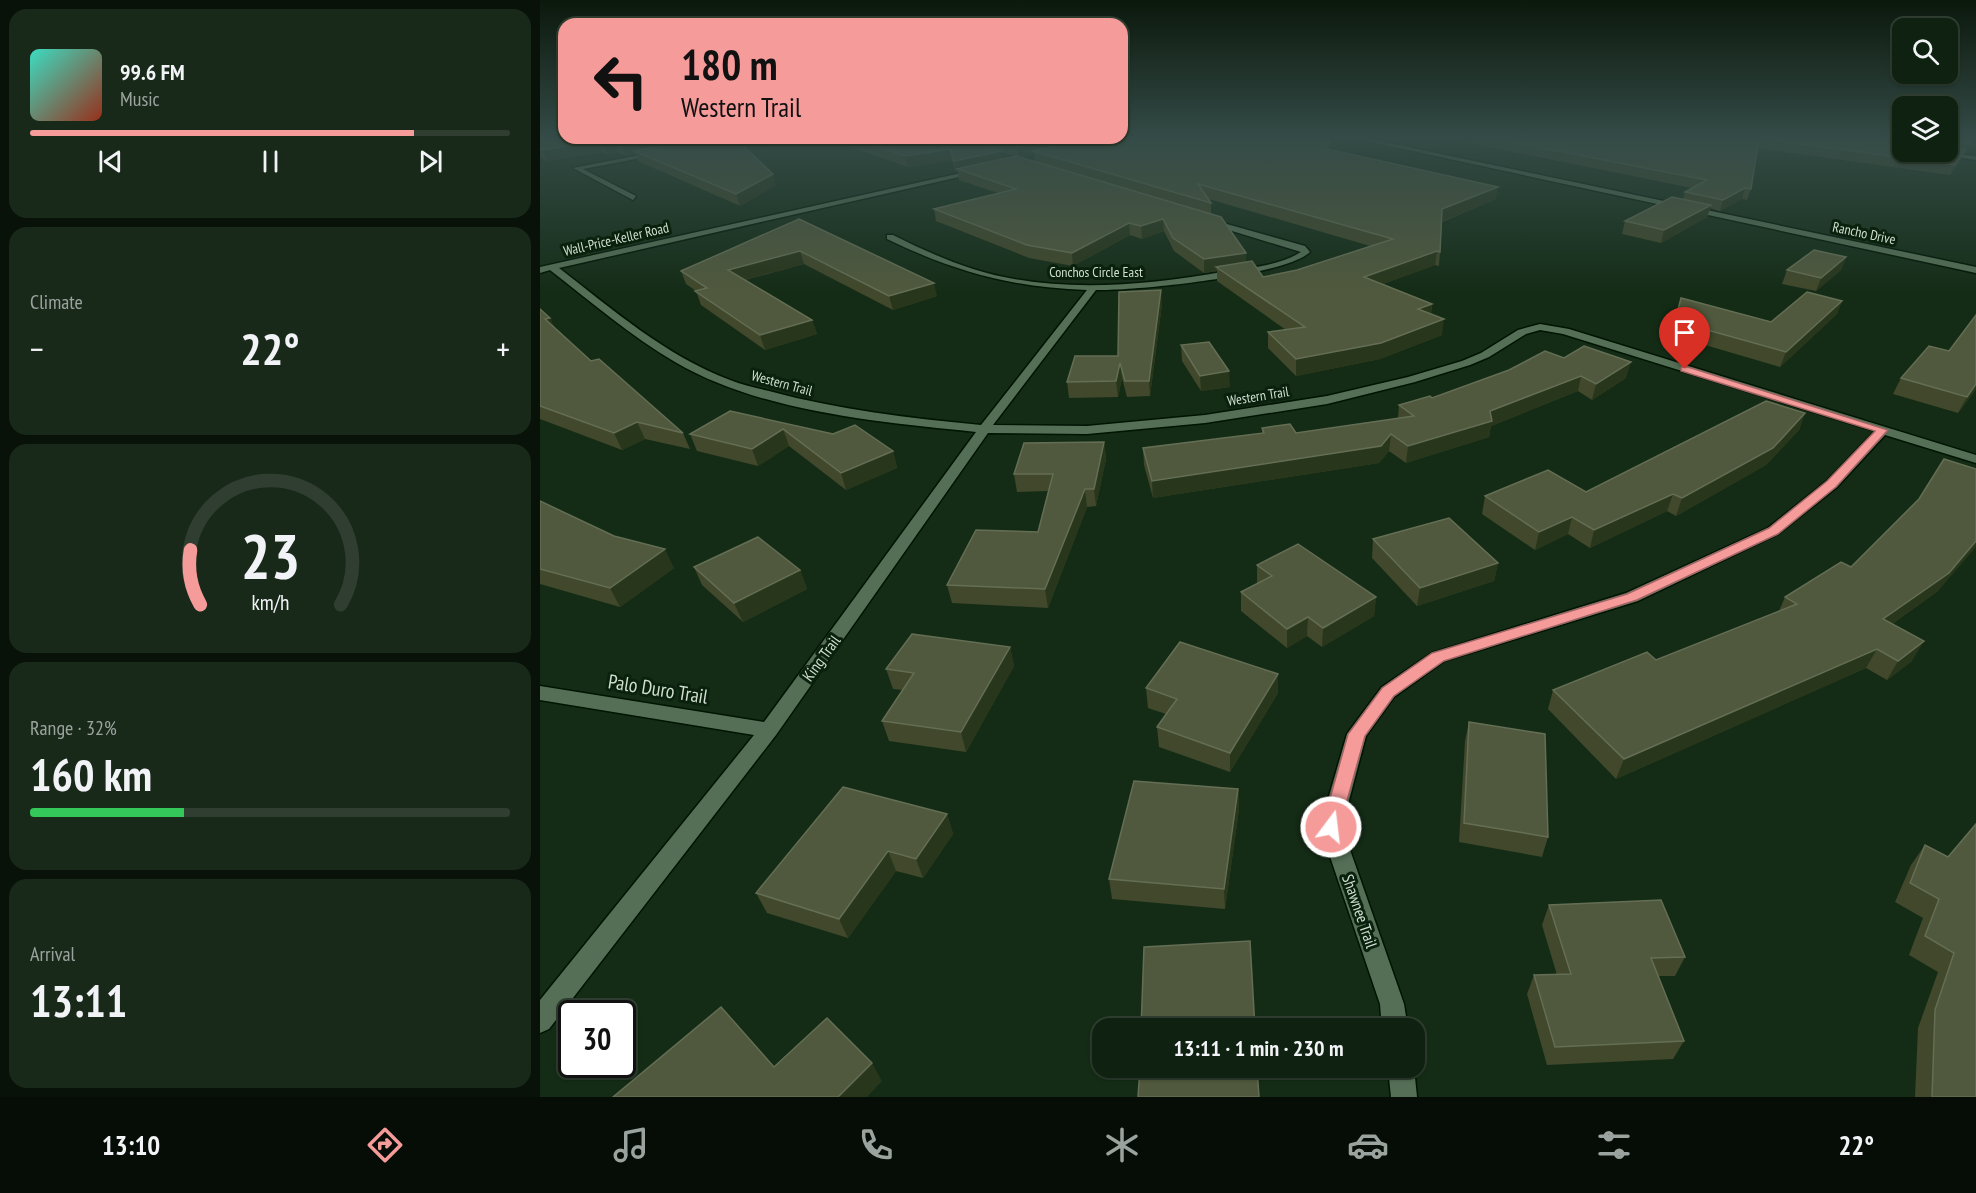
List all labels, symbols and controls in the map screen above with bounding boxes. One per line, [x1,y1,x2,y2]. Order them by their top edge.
map controls [1892,18,1958,162]
button: search [1892,18,1958,84]
text: 180 m [681,37,778,92]
icon: left [582,42,660,120]
text: 99.6 FM [120,58,185,86]
text: Music [120,86,160,112]
text: Western Trail [681,90,801,124]
button: layers [1892,96,1958,162]
icon: previous [94,145,127,178]
icon: pause [254,145,287,178]
icon: next [414,145,447,178]
street label: Wall-Price-Keller Road [562,218,670,260]
street label: Rancho Drive [1831,218,1897,249]
street label: Conchos Circle East [1049,263,1143,281]
text: Climate [30,289,83,315]
pin [1659,307,1710,369]
icon: arrive [1668,316,1701,349]
text: 22° [240,319,300,377]
text: − [30,327,44,370]
text: + [496,327,510,370]
street label: Western Trail [750,366,815,400]
street label: Western Trail [1226,382,1291,410]
text: 23 [240,516,300,597]
text: km/h [251,589,289,617]
street label: King Trail [798,631,845,685]
street label: Palo Duro Trail [606,668,710,710]
text: Range · 32% [30,715,117,741]
text: 160 km [30,745,152,803]
position arrow [1299,795,1363,859]
street label: Shawnee Trail [1338,872,1382,951]
text: Arrival [30,941,75,967]
text: 13:11 [30,971,127,1029]
speed limit sign: 30 [558,1000,636,1078]
text: 13:11 · 1 min · 230 m [1173,1034,1344,1062]
icon: directions [364,1124,406,1166]
icon: music [610,1124,652,1166]
icon: phone [855,1124,897,1166]
icon: climate [1101,1124,1143,1166]
icon: car [1347,1124,1389,1166]
icon: filters [1593,1124,1635,1166]
text: 13:10 [102,1128,160,1162]
text: 22° [1838,1128,1874,1162]

